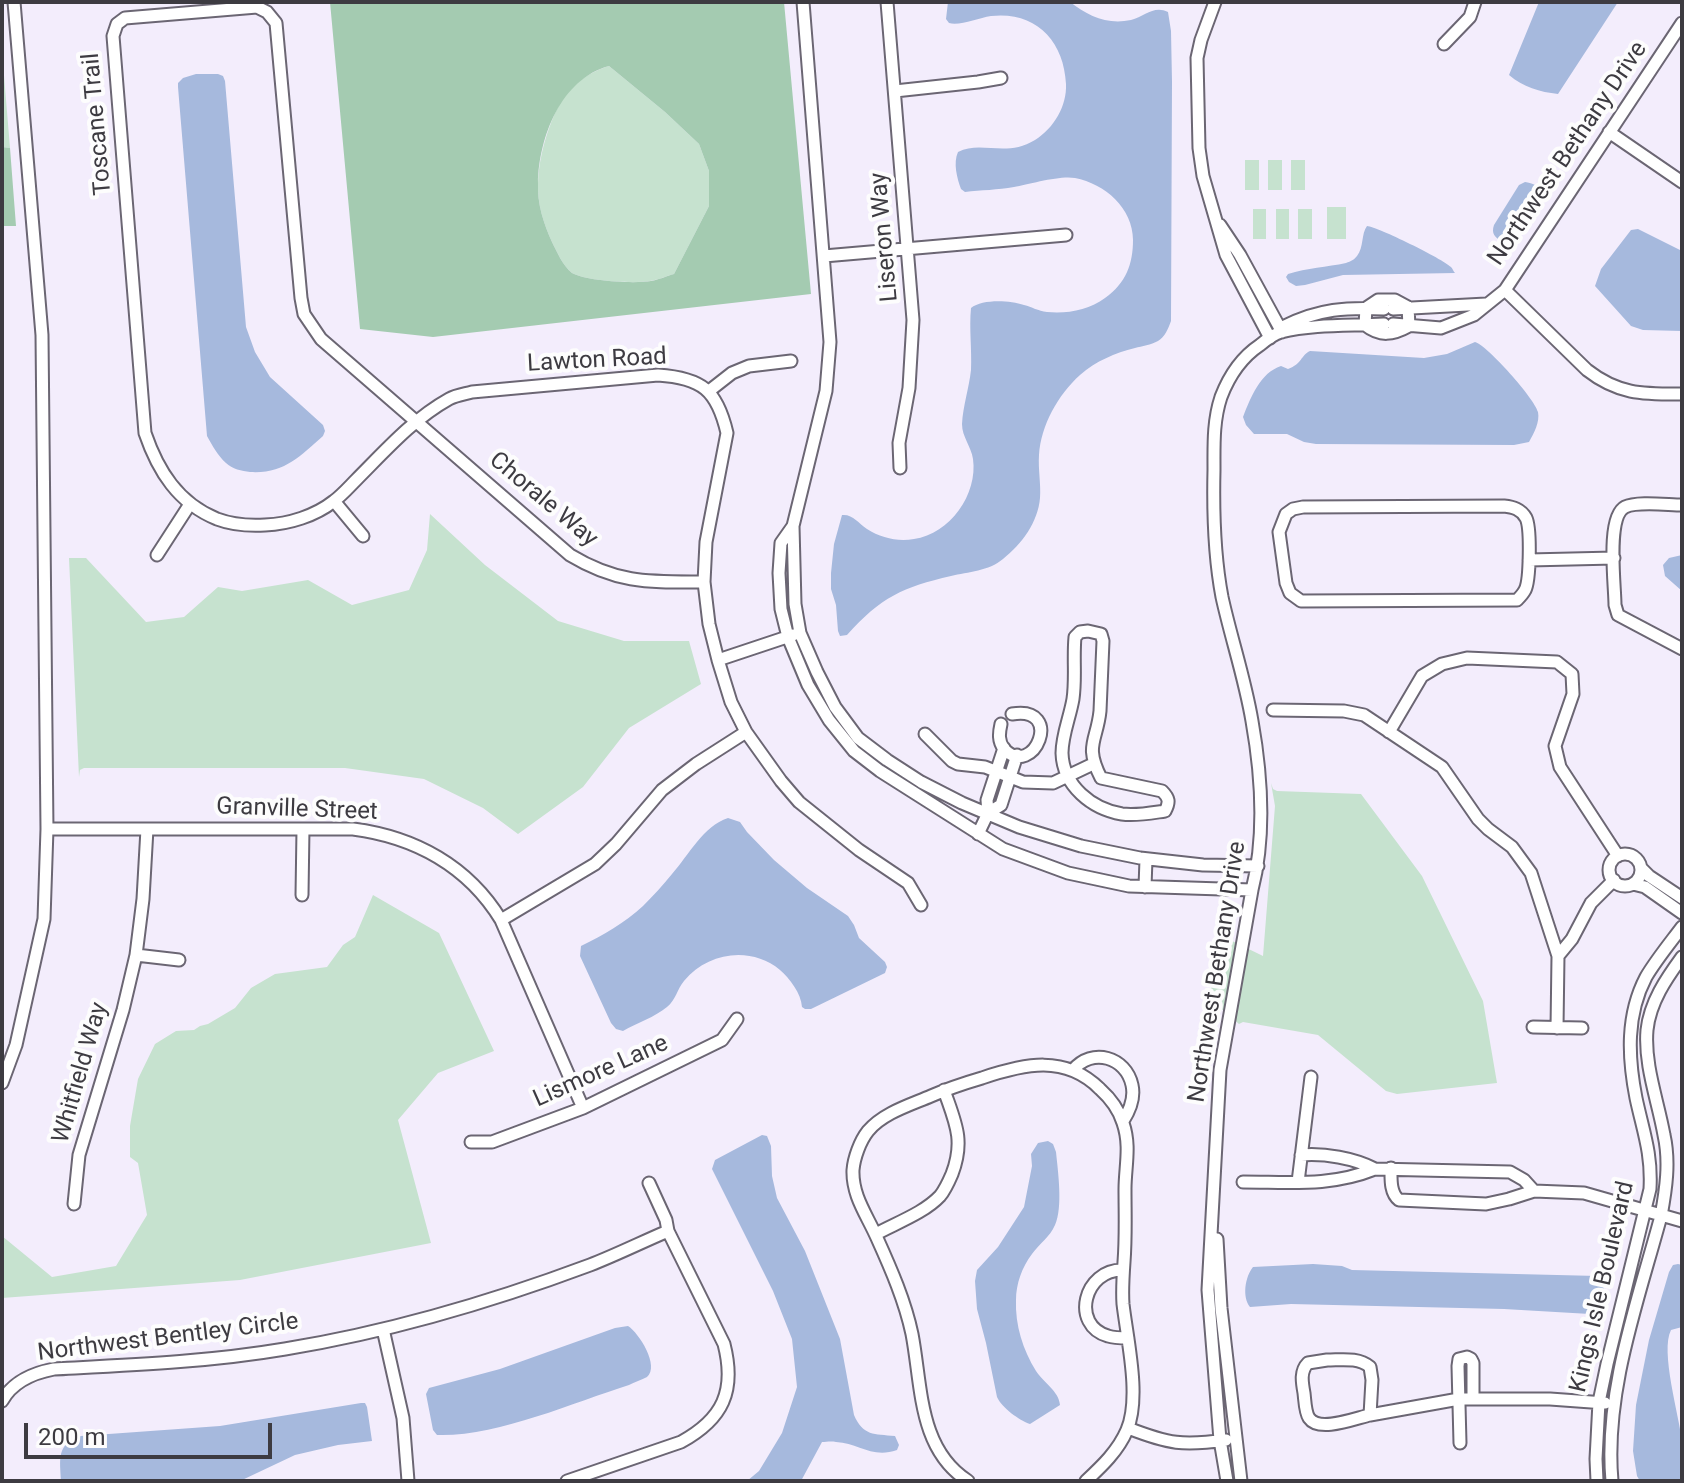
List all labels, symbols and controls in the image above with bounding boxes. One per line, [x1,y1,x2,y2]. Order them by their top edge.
street label: Northwest Bethany Drive [1482,37,1654,271]
street label: Toscane Trail [77,52,119,196]
street label: Liseron Way [865,171,905,303]
street label: Lawton Road [527,343,667,379]
street label: Chorale Way [483,446,603,554]
street label: Granville Street [216,793,378,827]
street label: Northwest Bethany Drive [1183,839,1253,1105]
street label: Whitfield Way [47,999,115,1147]
street label: Lismore Lane [529,1029,673,1115]
street label: Kings Isle Boulevard [1565,1179,1641,1395]
street label: Northwest Bentley Circle [36,1308,300,1368]
scale bar [28,1407,276,1457]
text: 200 m [38,1423,105,1451]

